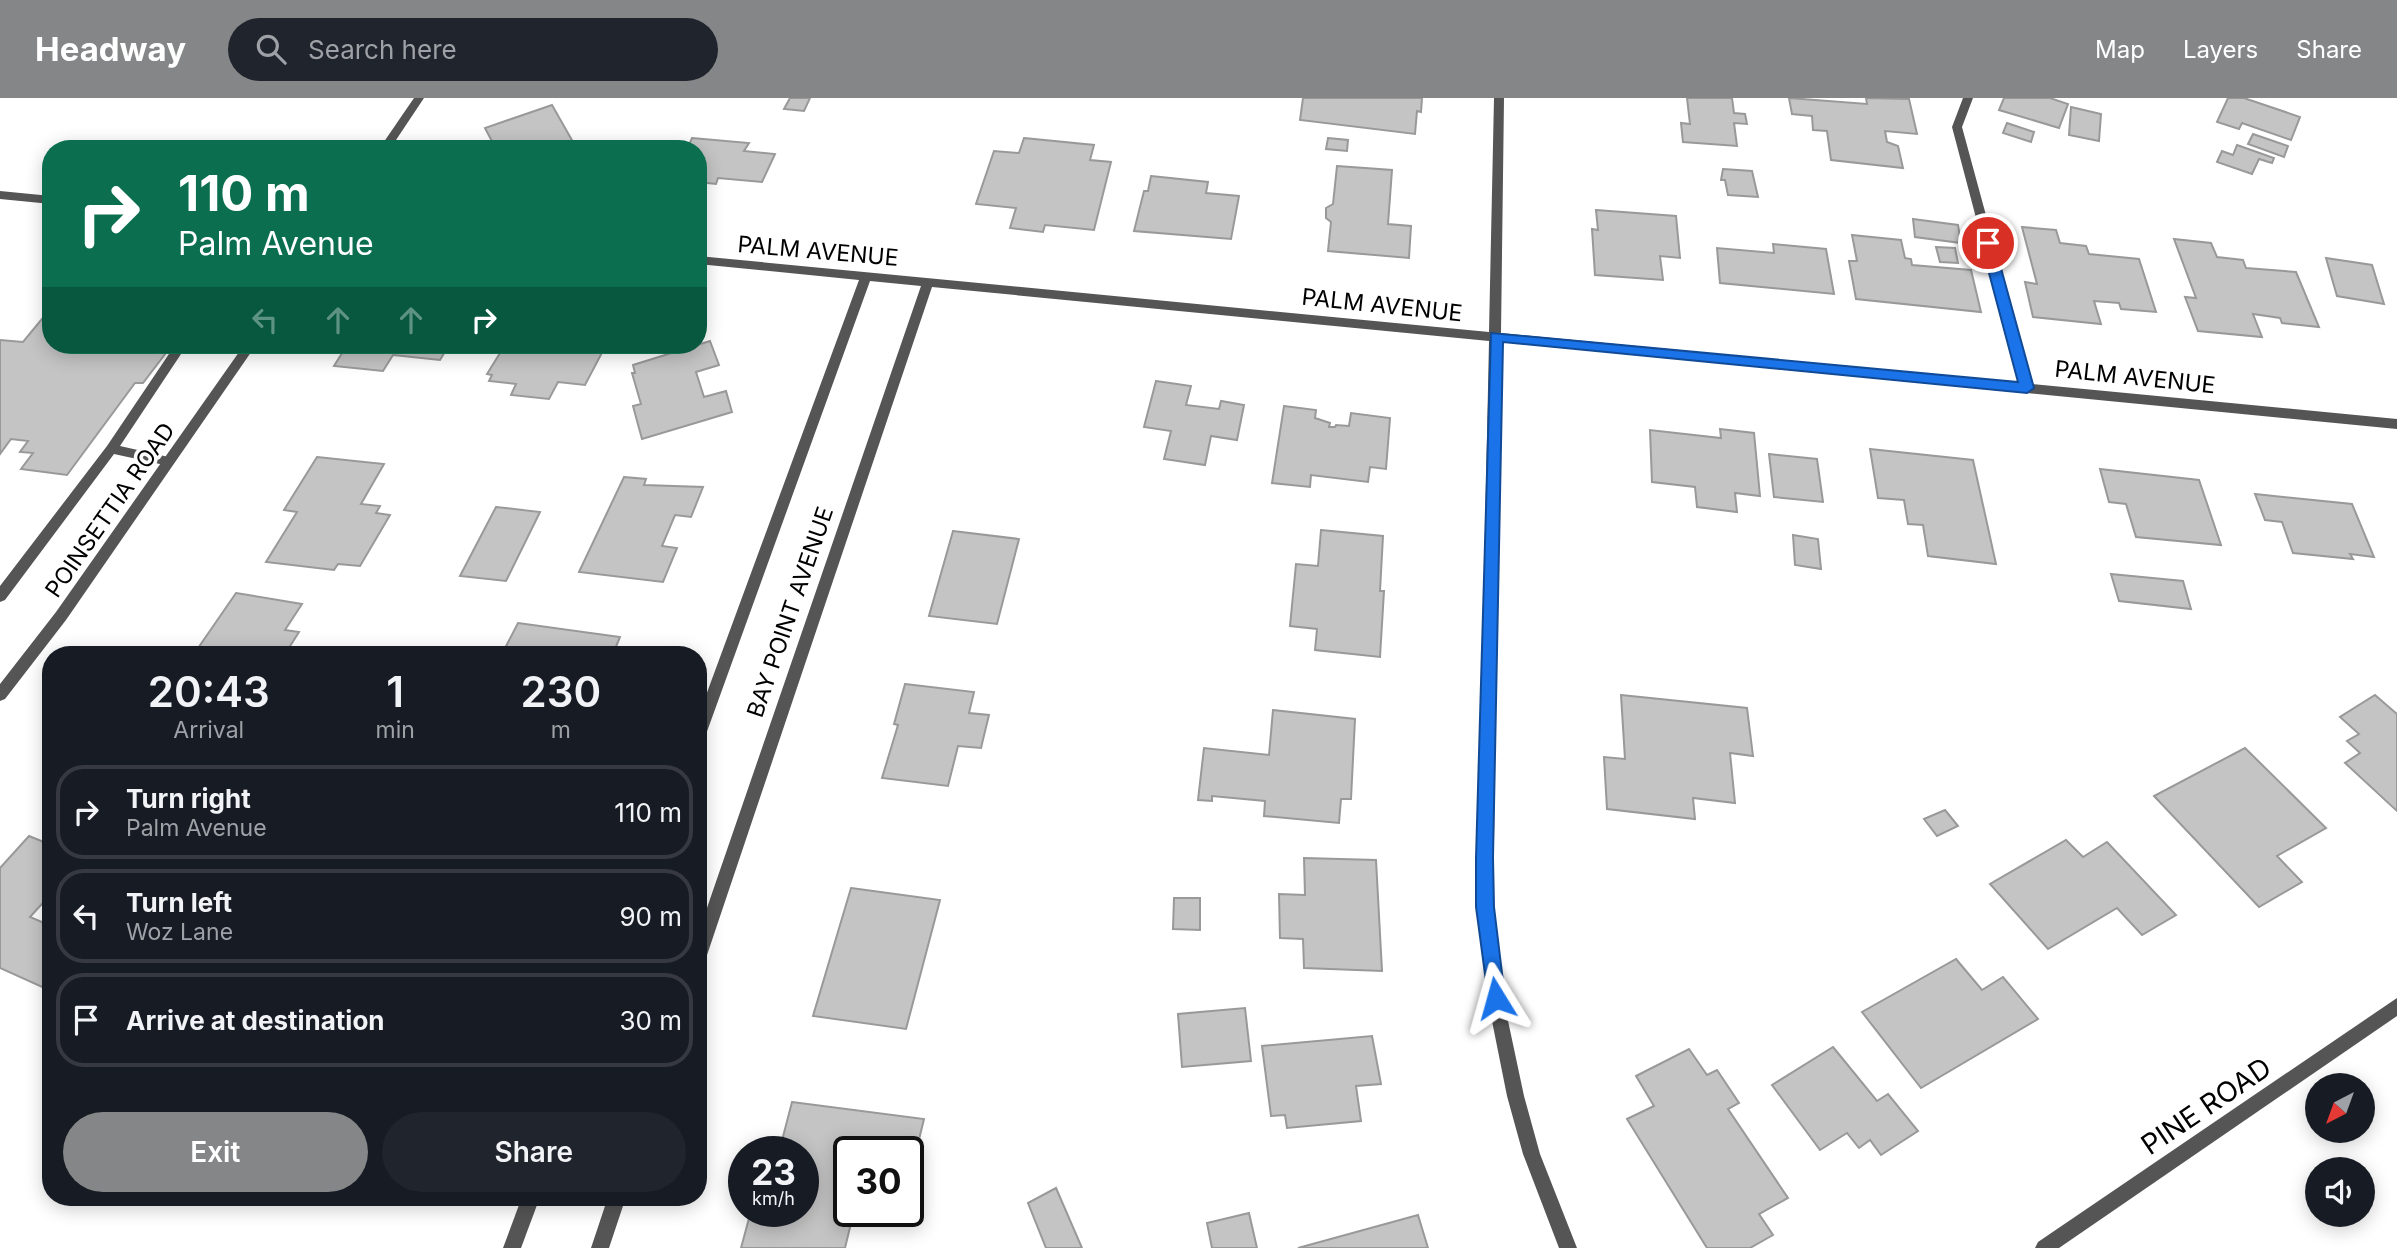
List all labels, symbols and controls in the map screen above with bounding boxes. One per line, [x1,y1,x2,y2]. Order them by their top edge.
search box [228,18,718,81]
text: Headway [35,29,186,69]
icon: search [252,30,290,68]
text: Search here [308,34,457,65]
text: Map [2095,35,2145,64]
text: Layers [2183,35,2258,64]
text: Share [2296,35,2362,64]
text: 110 m [178,164,310,223]
icon: right [63,168,154,259]
pin [1958,213,2018,273]
text: Palm Avenue [178,224,374,263]
icon: arrive [1969,224,2007,262]
street label: PALM AVENUE [736,230,900,272]
street label: PALM AVENUE [1300,283,1464,327]
icon: left [246,301,284,339]
icon: ahead [319,301,357,339]
icon: ahead [392,301,430,339]
icon: right [465,301,503,339]
street label: PALM AVENUE [2053,355,2217,399]
street label: POINSETTIA ROAD [39,417,181,603]
street label: BAY POINT AVENUE [741,503,839,721]
text: 20:43 [148,666,270,717]
text: 1 [386,666,404,717]
text: 230 [521,666,601,717]
text: Arrival [173,716,244,744]
text: min [376,716,415,744]
text: m [551,716,571,744]
text: Turn right [126,783,251,814]
icon: right [67,793,105,831]
text: 110 m [614,797,682,828]
text: Palm Avenue [126,814,267,842]
text: Turn left [126,887,232,918]
icon: left [67,897,105,935]
text: 90 m [619,901,682,932]
text: Woz Lane [126,918,233,946]
position arrow [1459,961,1533,1035]
icon: arrive [67,1001,105,1039]
text: Arrive at destination [126,1005,385,1036]
text: 30 m [619,1005,682,1036]
street label: PINE ROAD [2135,1050,2277,1162]
north arrow [2305,1073,2375,1143]
map controls [2305,1073,2375,1227]
button: Exit [63,1112,368,1192]
button: Share [382,1112,686,1192]
speed limit sign: 30 [833,1136,924,1227]
text: 23 [751,1151,796,1193]
button: sound [2305,1157,2375,1227]
text: km/h [752,1188,795,1209]

